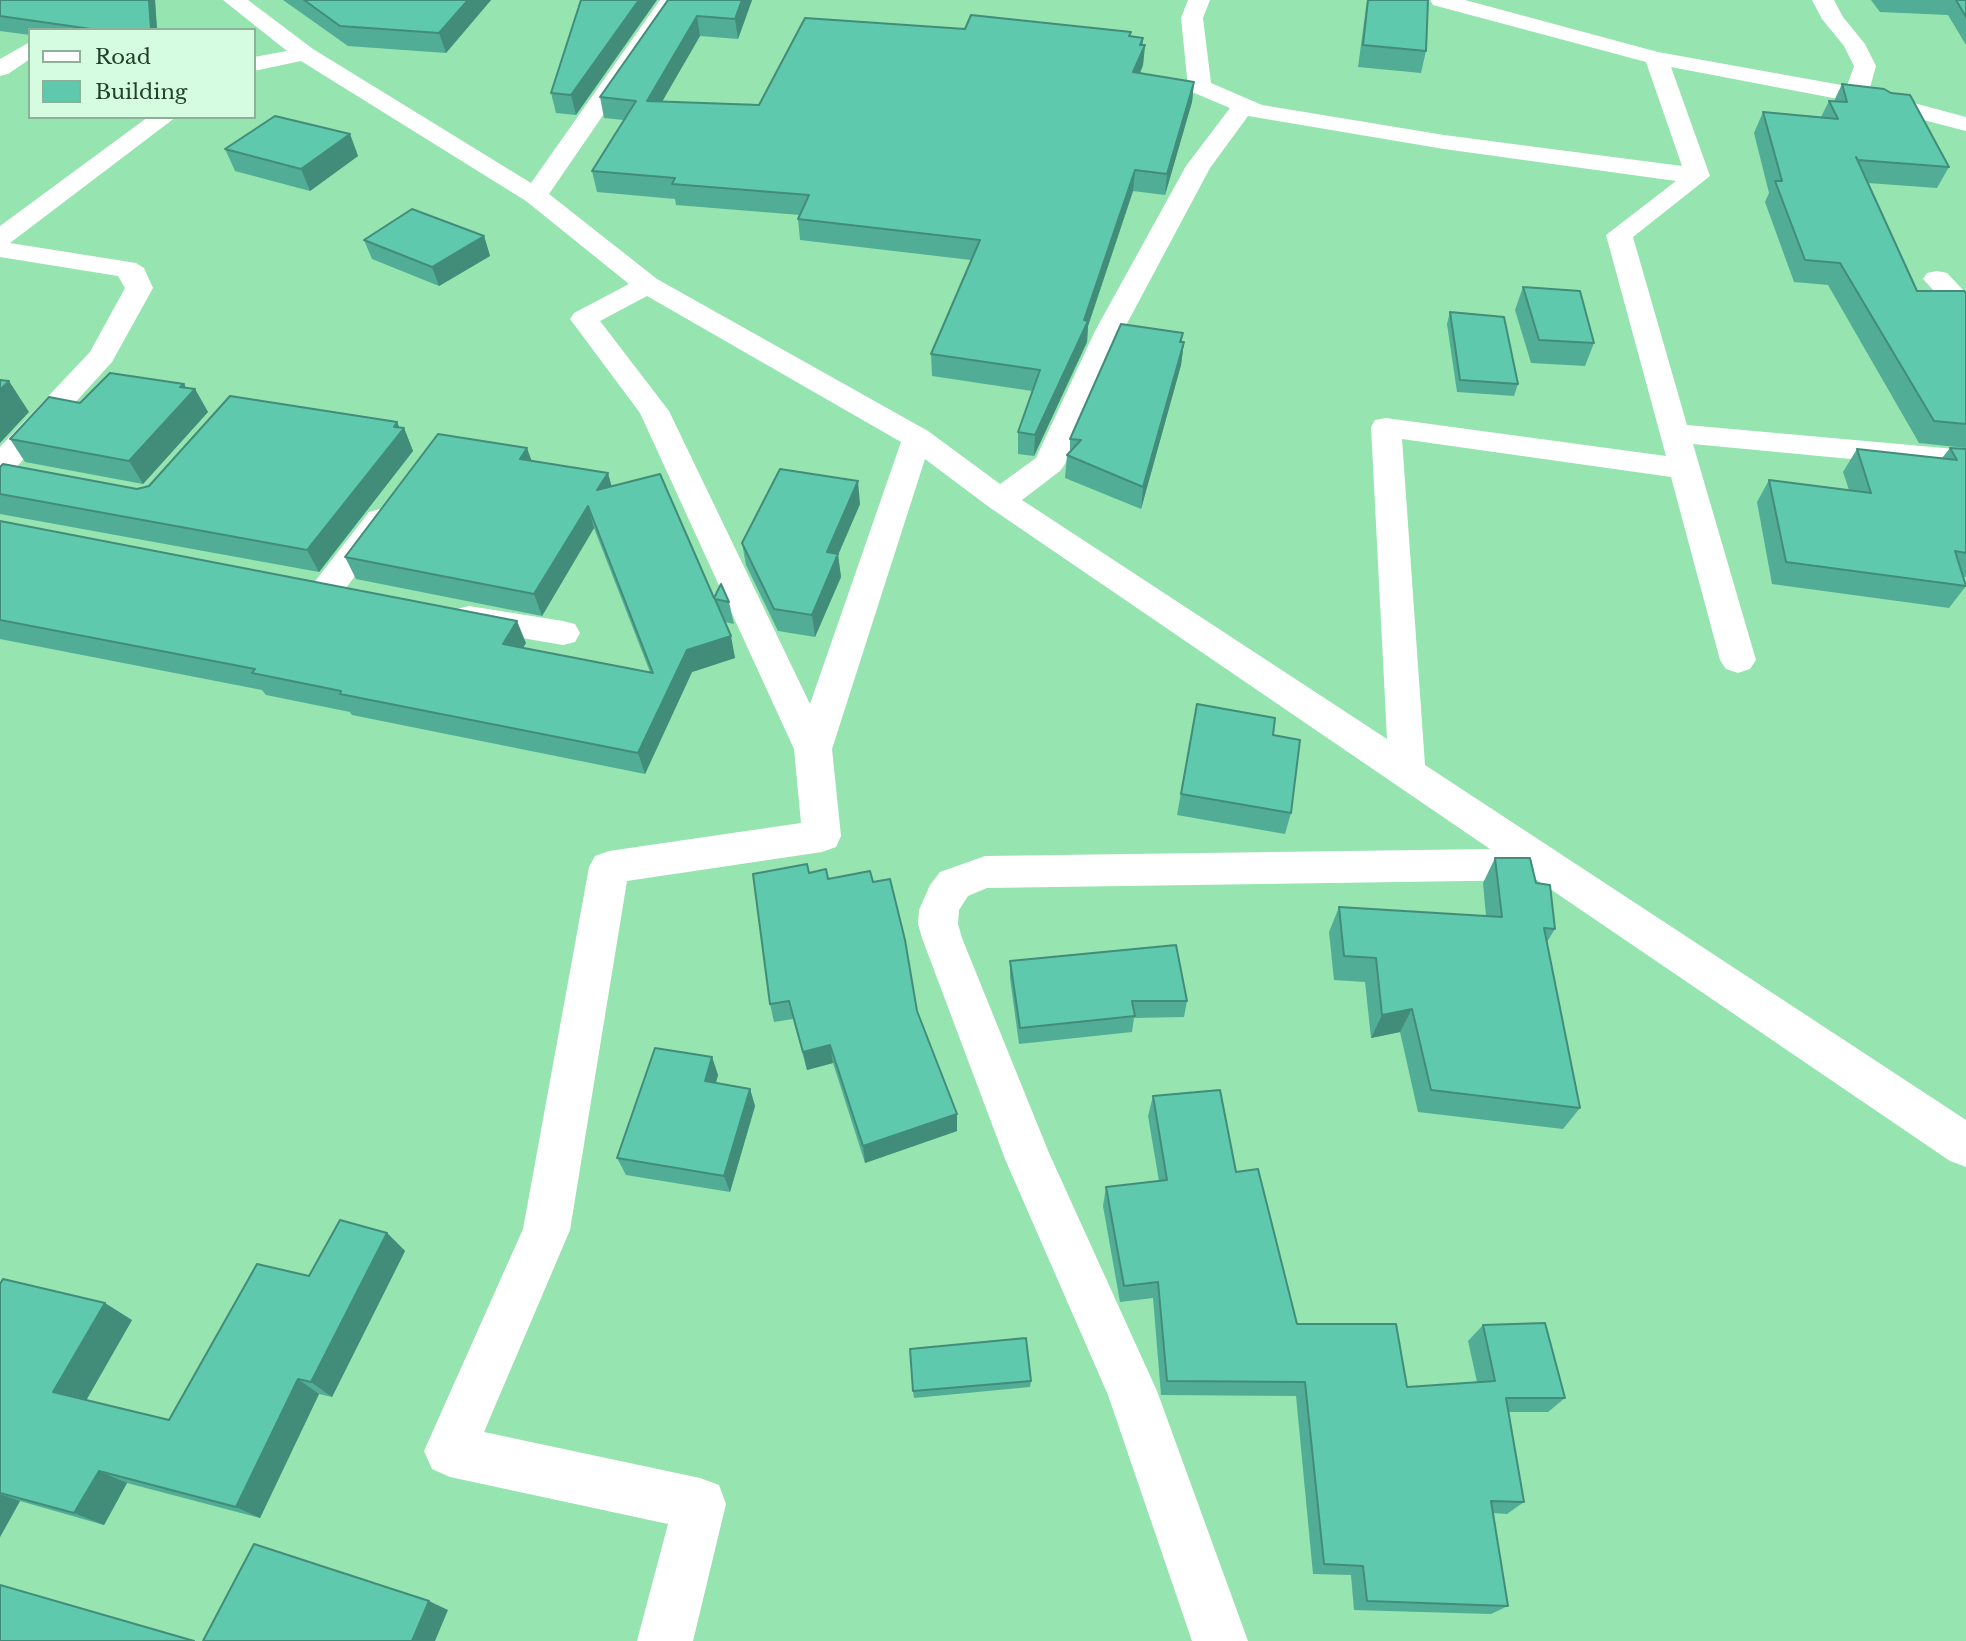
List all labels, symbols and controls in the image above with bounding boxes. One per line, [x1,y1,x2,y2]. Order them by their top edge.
legend [28,28,256,119]
text: Road [95,44,151,70]
text: Building [95,79,187,105]

